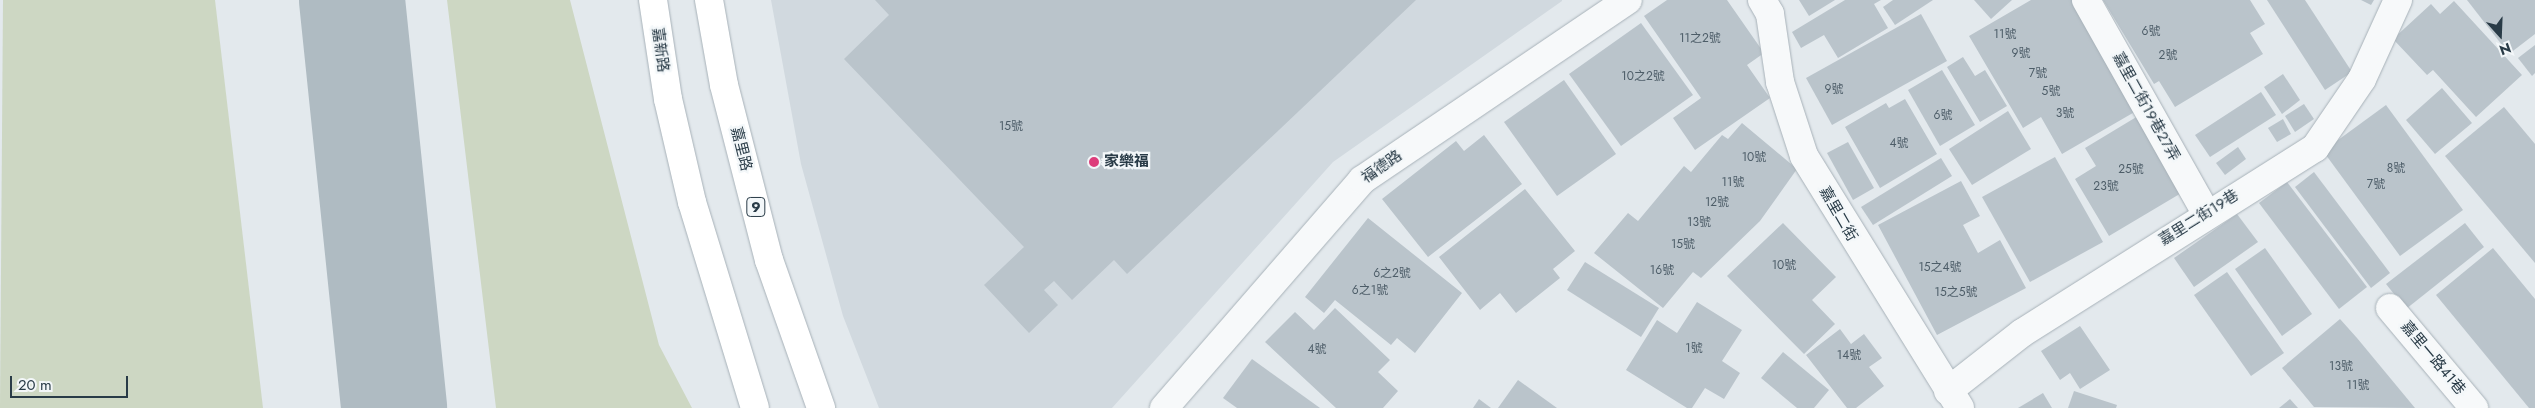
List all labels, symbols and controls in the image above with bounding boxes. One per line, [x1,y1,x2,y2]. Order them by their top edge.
north arrow [2475,10,2525,60]
house number: 6號 [2142,25,2160,39]
street label: 嘉新路 [648,26,672,74]
house number: 11號 [1994,28,2016,42]
house number: 11之2號 [1679,32,1721,46]
text: N [2496,38,2514,60]
house number: 9號 [2012,47,2030,61]
street label: 嘉里二街19巷27弄 [2109,49,2183,165]
house number: 2號 [2159,49,2177,63]
house number: 7號 [2029,67,2047,81]
house number: 10之2號 [1621,70,1665,84]
house number: 9號 [1825,83,1843,97]
house number: 5號 [2042,85,2060,99]
house number: 3號 [2056,107,2074,121]
house number: 6號 [1934,109,1952,123]
house number: 15號 [999,120,1023,134]
street label: 嘉里路 [727,125,755,173]
house number: 4號 [1890,137,1908,151]
street label: 福德路 [1358,147,1406,187]
house number: 10號 [1742,151,1766,165]
place label: 家樂福 [1104,153,1149,171]
marker: 家樂福 [1088,156,1100,168]
house number: 8號 [2387,162,2405,176]
house number: 25號 [2118,163,2144,177]
house number: 11號 [1722,176,1744,190]
house number: 7號 [2367,178,2385,192]
house number: 23號 [2093,180,2119,194]
street label: 嘉里二街 [1815,184,1861,244]
street label: 嘉里二街19巷 [2156,186,2242,250]
road number: 9 [746,196,766,218]
house number: 12號 [1705,196,1729,210]
house number: 13號 [1687,216,1711,230]
house number: 15號 [1671,238,1695,252]
house number: 10號 [1772,259,1796,273]
house number: 15之4號 [1918,261,1962,275]
house number: 16號 [1650,264,1674,278]
house number: 6之2號 [1373,267,1411,281]
house number: 6之1號 [1352,284,1388,298]
house number: 15之5號 [1935,286,1977,300]
street label: 嘉里一路41巷 [2397,318,2469,398]
house number: 1號 [1685,342,1703,356]
house number: 4號 [1308,343,1326,357]
house number: 14號 [1837,349,1861,363]
house number: 13號 [2329,360,2353,374]
scale bar [12,366,130,398]
text: 20 m [18,374,52,396]
house number: 11號 [2347,379,2369,393]

